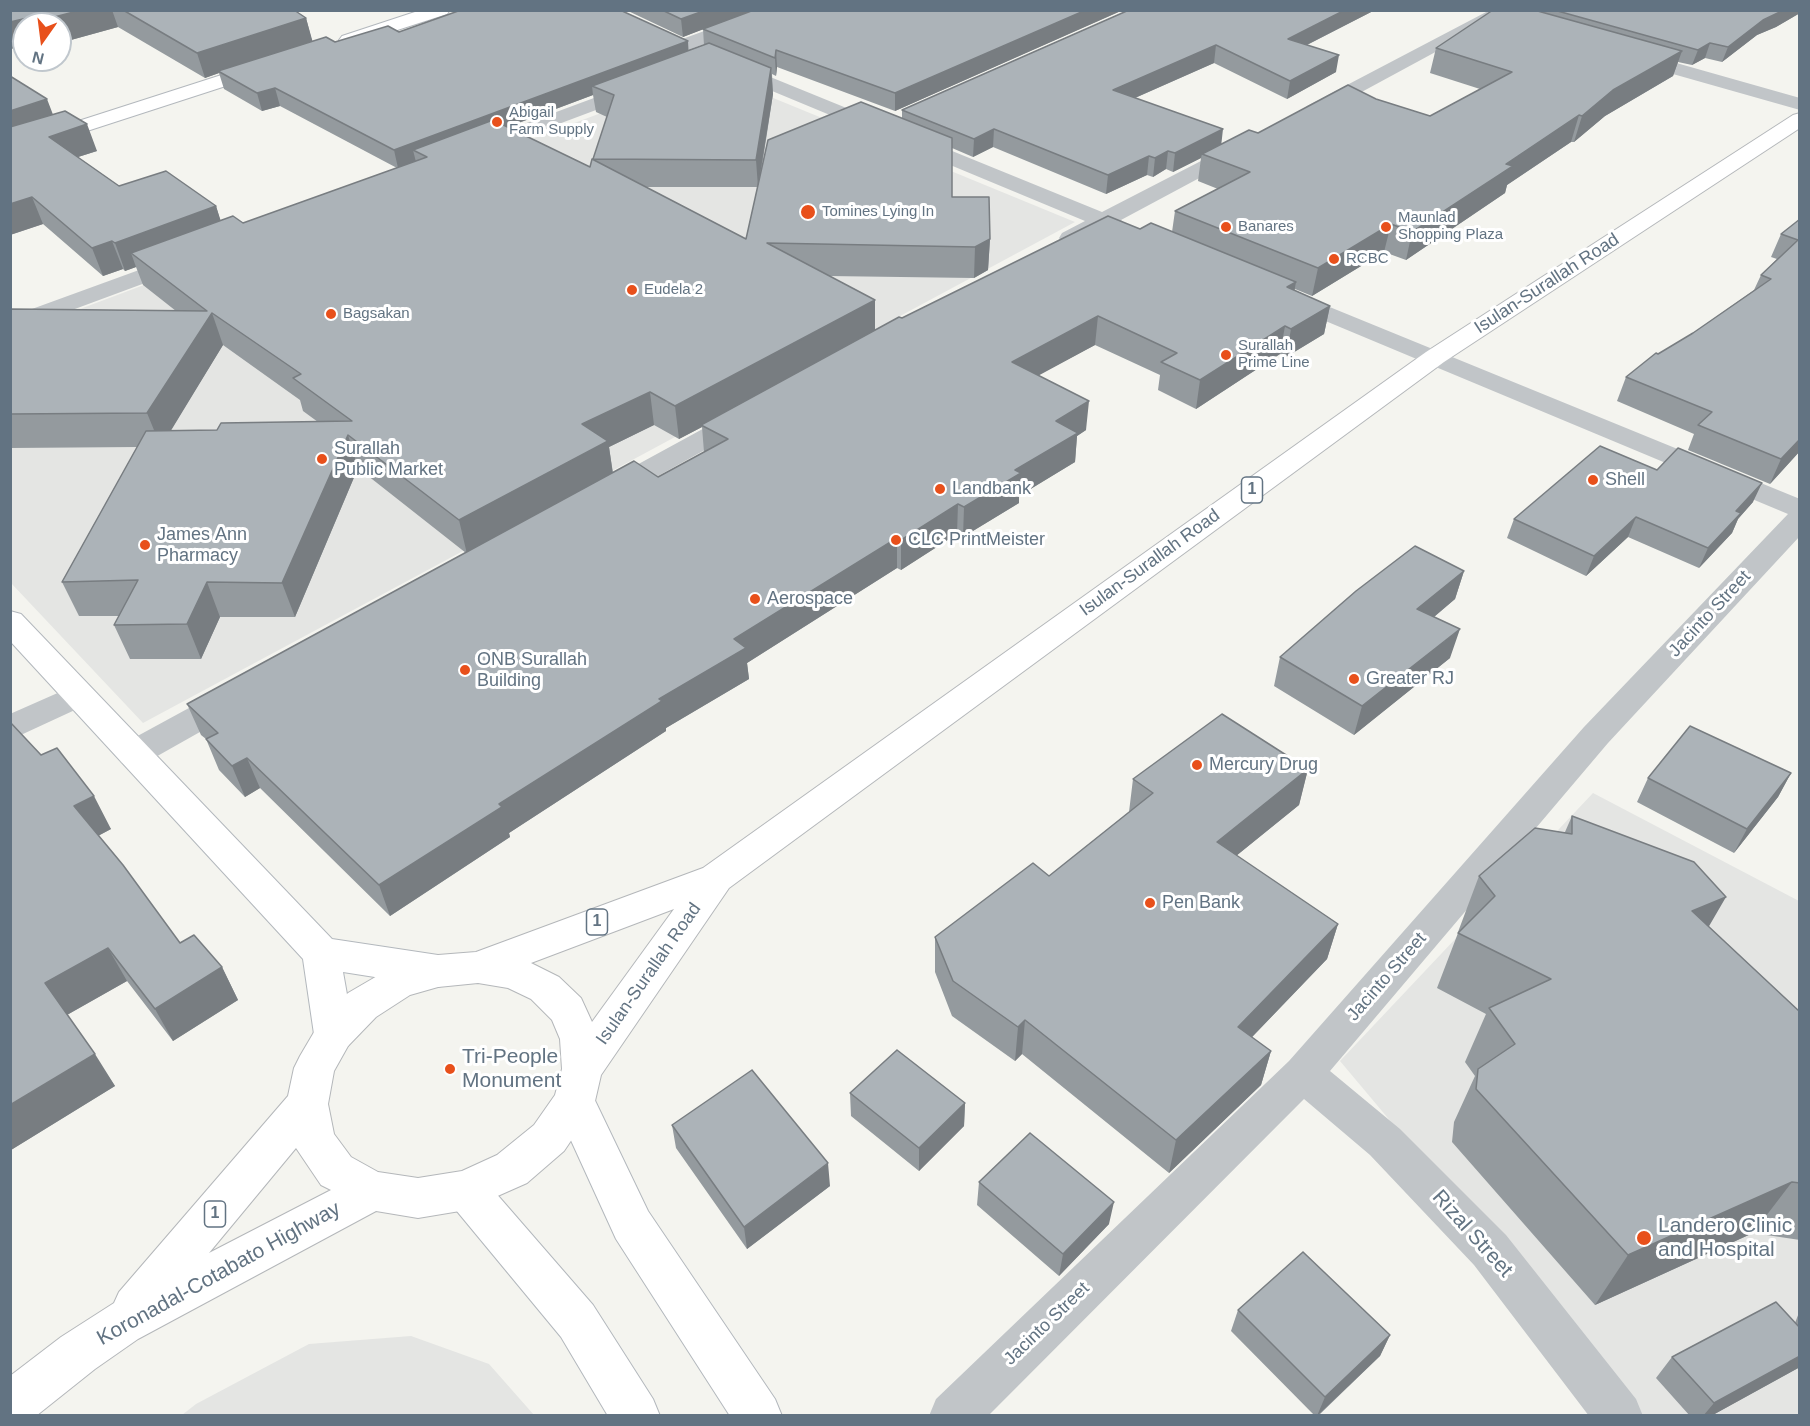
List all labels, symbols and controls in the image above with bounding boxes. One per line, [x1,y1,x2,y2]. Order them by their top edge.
north arrow [12,12,72,72]
text: N [30,48,46,68]
place label: Abigail Farm Supply [509,104,594,139]
marker: Abigail Farm Supply [490,115,504,129]
marker: Tomines Lying In [799,203,817,221]
place label: Tomines Lying In [822,203,934,221]
place label: Maunlad Shopping Plaza [1398,209,1503,244]
place label: Banares [1238,218,1294,236]
marker: Banares [1219,220,1233,234]
marker: Maunlad Shopping Plaza [1379,220,1393,234]
street label: Isulan-Surallah Road [1471,229,1623,339]
place label: RCBC [1346,250,1389,268]
marker: RCBC [1327,252,1341,266]
place label: Eudela 2 [644,281,703,299]
marker: Eudela 2 [625,283,639,297]
place label: Bagsakan [343,305,410,323]
marker: Bagsakan [324,307,338,321]
place label: Surallah Prime Line [1238,337,1310,372]
marker: Surallah Prime Line [1219,348,1233,362]
place label: Surallah Public Market [334,438,443,480]
marker: Surallah Public Market [315,452,329,466]
place label: Shell [1605,469,1645,491]
marker: Shell [1586,473,1600,487]
road number: 1 [1242,477,1262,503]
place label: Landbank [952,478,1031,500]
marker: Landbank [933,482,947,496]
street label: Isulan-Surallah Road [1076,505,1224,621]
place label: James Ann Pharmacy [157,524,247,566]
place label: CLC PrintMeister [908,529,1045,551]
marker: CLC PrintMeister [889,533,903,547]
marker: James Ann Pharmacy [138,538,152,552]
street label: Jacinto Street [1665,566,1755,662]
place label: Aerospace [767,588,853,610]
marker: Aerospace [748,592,762,606]
place label: ONB Surallah Building [477,649,587,692]
marker: ONB Surallah Building [458,663,472,677]
place label: Greater RJ [1366,668,1454,690]
marker: Greater RJ [1347,672,1361,686]
place label: Mercury Drug [1209,754,1318,776]
marker: Mercury Drug [1190,758,1204,772]
place label: Pen Bank [1162,892,1240,914]
marker: Pen Bank [1143,896,1157,910]
street label: Isulan-Surallah Road [592,899,706,1049]
road number: 1 [586,909,608,935]
street label: Jacinto Street [1343,928,1431,1026]
place label: Tri-People Monument [462,1044,561,1094]
marker: Tri-People Monument [443,1062,457,1076]
street label: Rizal Street [1426,1185,1518,1283]
street label: Koronadal-Cotabato Highway [93,1196,345,1352]
road number: 1 [204,1201,226,1227]
place label: Landero Clinic and Hospital [1658,1213,1792,1263]
marker: Landero Clinic and Hospital [1635,1229,1653,1247]
street label: Jacinto Street [1000,1278,1094,1370]

